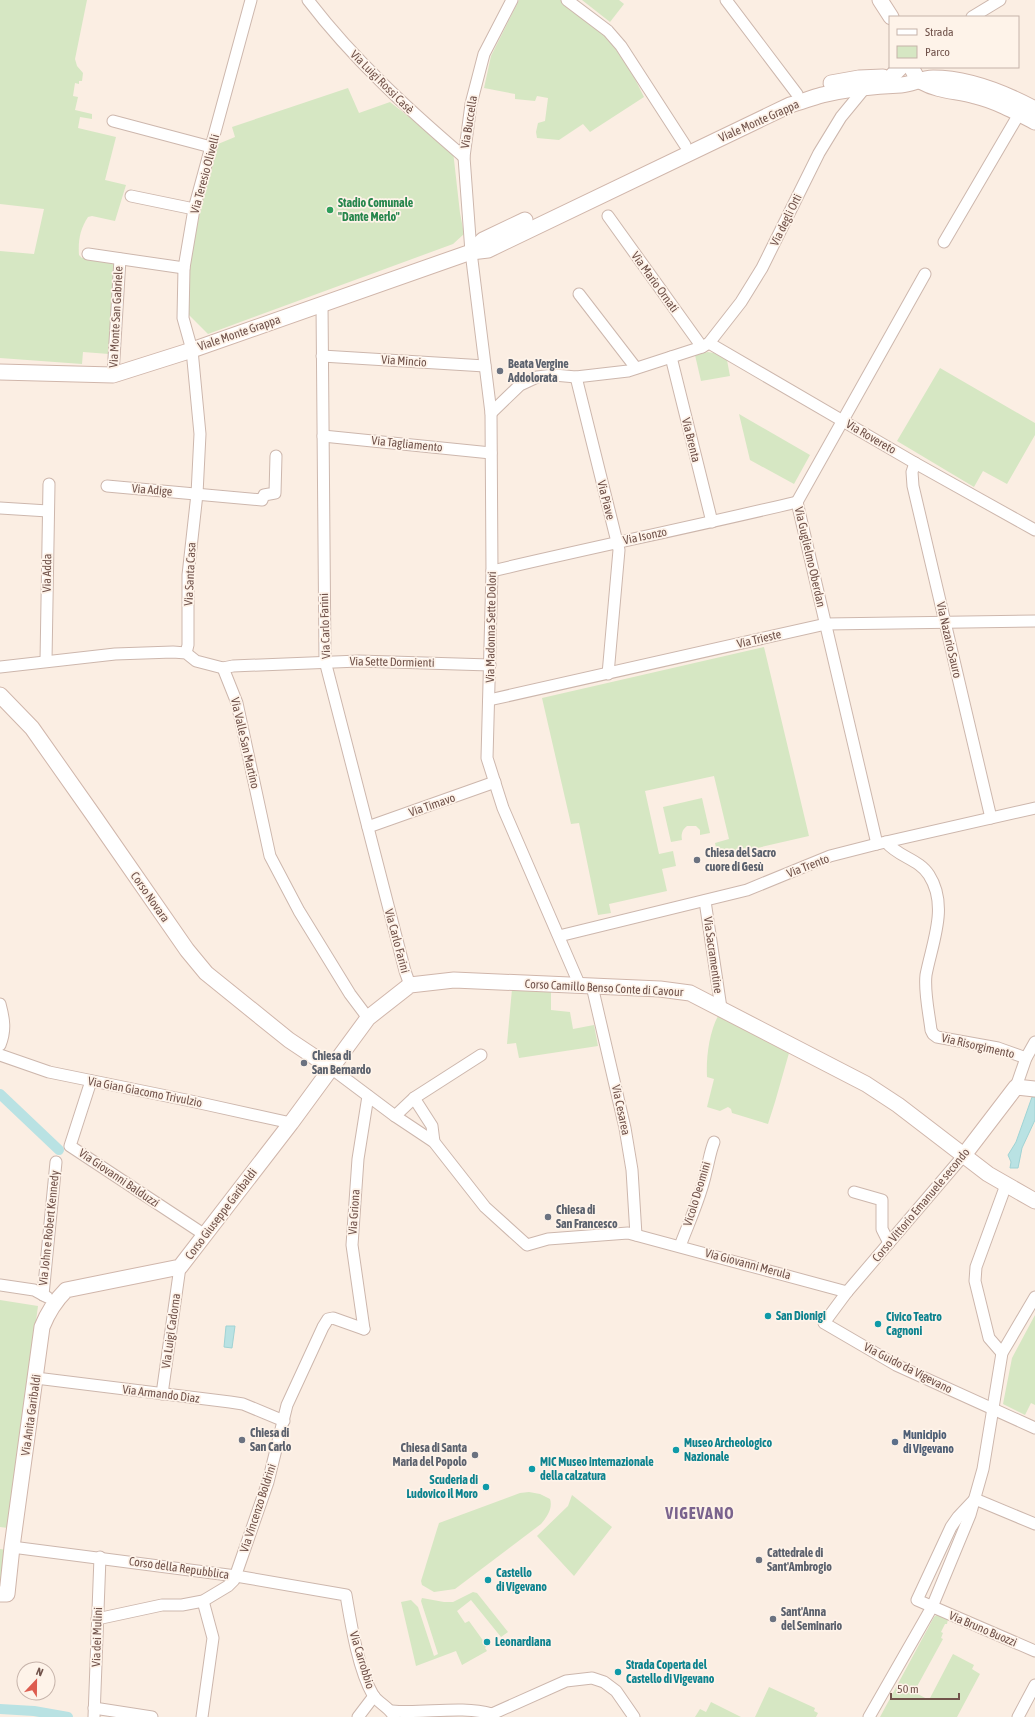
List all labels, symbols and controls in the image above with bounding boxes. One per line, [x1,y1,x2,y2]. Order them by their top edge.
legend [889,16,1019,68]
text: Strada [925,25,954,39]
text: Parco [925,45,950,59]
street label: Via Luigi Rossi Casè [347,47,417,117]
street label: Via Buccella [458,94,480,150]
street label: Viale Monte Grappa [717,97,801,145]
street label: Via Teresio Olivelli [188,133,222,215]
street label: Via degli Orti [767,192,805,248]
place label: Stadio Comunale "Dante Merlo" [338,196,414,224]
marker: Stadio Comunale "Dante Merlo" [325,205,335,215]
street label: Via Mario Ornati [628,249,682,315]
street label: Via Monte San Gabriele [106,266,126,368]
street label: Viale Monte Grappa [196,312,282,354]
street label: Via Mincio [381,352,427,370]
place label: Beata Vergine Addolorata [507,357,569,385]
marker: Beata Vergine Addolorata [495,366,505,376]
street label: Via Brenta [679,416,703,464]
street label: Via Rovereto [843,417,899,457]
street label: Via Tagliamento [371,433,444,455]
street label: Via Piave [594,479,618,521]
street label: Via Adige [131,481,173,499]
street label: Via Guglielmo Oberdan [792,506,828,608]
street label: Via Isonzo [622,524,669,547]
street label: Via Santa Casa [181,542,199,606]
street label: Via Adda [40,554,54,592]
street label: Via Madonna Sette Dolori [483,571,499,683]
street label: Via Carlo Farini [317,593,333,659]
street label: Via Nazario Sauro [933,601,965,680]
street label: Via Trieste [735,627,783,651]
street label: Via Sette Dormienti [349,654,435,670]
street label: Via Valle San Martino [228,696,262,790]
street label: Via Timavo [407,790,457,819]
place label: Chiesa del Sacro cuore di Gesù [705,846,776,874]
street label: Via Trento [785,851,831,880]
marker: Chiesa del Sacro cuore di Gesù [692,855,702,865]
street label: Corso Novara [128,869,172,925]
street label: Via Carlo Farini [382,907,412,975]
street label: Via Sacramentine [701,916,725,994]
street label: Corso Camillo Benso Conte di Cavour [524,977,684,999]
street label: Via Risorgimento [940,1031,1016,1061]
place label: Chiesa di San Bernardo [312,1049,371,1077]
marker: Chiesa di San Bernardo [299,1058,309,1068]
street label: Via Gian Giacomo Trivulzio [87,1074,204,1110]
street label: Via Cesarea [609,1084,633,1136]
street label: Corso Vittorio Emanuele secondo [869,1145,973,1265]
street label: Via Giovanni Balduzzi [76,1146,162,1210]
street label: Vicolo Deomini [681,1160,713,1228]
street label: Corso Giuseppe Garibaldi [182,1166,260,1262]
street label: Via John e Robert Kennedy [36,1170,62,1286]
street label: Via Griona [345,1189,363,1235]
place label: Chiesa di San Francesco [556,1203,618,1231]
marker: Chiesa di San Francesco [543,1212,553,1222]
street label: Via Giovanni Merula [703,1246,793,1282]
street label: Via Luigi Cadorna [159,1292,183,1370]
place label: San Dionigi [776,1309,826,1323]
place label: Civico Teatro Cagnoni [886,1310,942,1338]
marker: San Dionigi [763,1311,773,1321]
marker: Civico Teatro Cagnoni [873,1319,883,1329]
street label: Via Guido da Vigevano [861,1340,955,1397]
street label: Via Anita Garibaldi [18,1373,44,1457]
street label: Via Armando Diaz [122,1382,201,1406]
place label: Chiesa di San Carlo [250,1426,292,1454]
place label: Municipio di Vigevano [903,1428,954,1456]
marker: Chiesa di San Carlo [237,1435,247,1445]
place label: Museo Archeologico Nazionale [684,1436,773,1464]
marker: Municipio di Vigevano [890,1437,900,1447]
place label: Chiesa di Santa Maria del Popolo [392,1441,467,1469]
marker: Museo Archeologico Nazionale [671,1445,681,1455]
marker: Chiesa di Santa Maria del Popolo [470,1450,480,1460]
place label: MIC Museo internazionale della calzatura [540,1455,654,1483]
street label: Via Vincenzo Boldrini [237,1462,279,1554]
marker: MIC Museo internazionale della calzatura [527,1464,537,1474]
place label: Scuderia di Ludovico il Moro [406,1473,478,1501]
marker: Scuderia di Ludovico il Moro [481,1482,491,1492]
district label: VIGEVANO [664,1504,735,1522]
place label: Cattedrale di Sant'Ambrogio [767,1546,832,1574]
street label: Corso della Repubblica [128,1554,230,1582]
marker: Cattedrale di Sant'Ambrogio [754,1555,764,1565]
place label: Castello di Vigevano [496,1566,547,1594]
marker: Castello di Vigevano [483,1575,493,1585]
place label: Sant'Anna del Seminario [781,1605,843,1633]
street label: Via dei Mulini [89,1607,105,1667]
street label: Via Bruno Buozzi [947,1608,1019,1650]
marker: Sant'Anna del Seminario [768,1614,778,1624]
street label: Via Carrobbio [347,1630,377,1691]
place label: Leonardiana [495,1635,551,1649]
marker: Leonardiana [482,1637,492,1647]
place label: Strada Coperta del Castello di Vigevano [626,1658,715,1686]
north arrow [16,1661,56,1701]
text: N [34,1665,45,1679]
marker: Strada Coperta del Castello di Vigevano [613,1667,623,1677]
scale bar [891,1675,959,1701]
text: 50 m [897,1682,919,1696]

